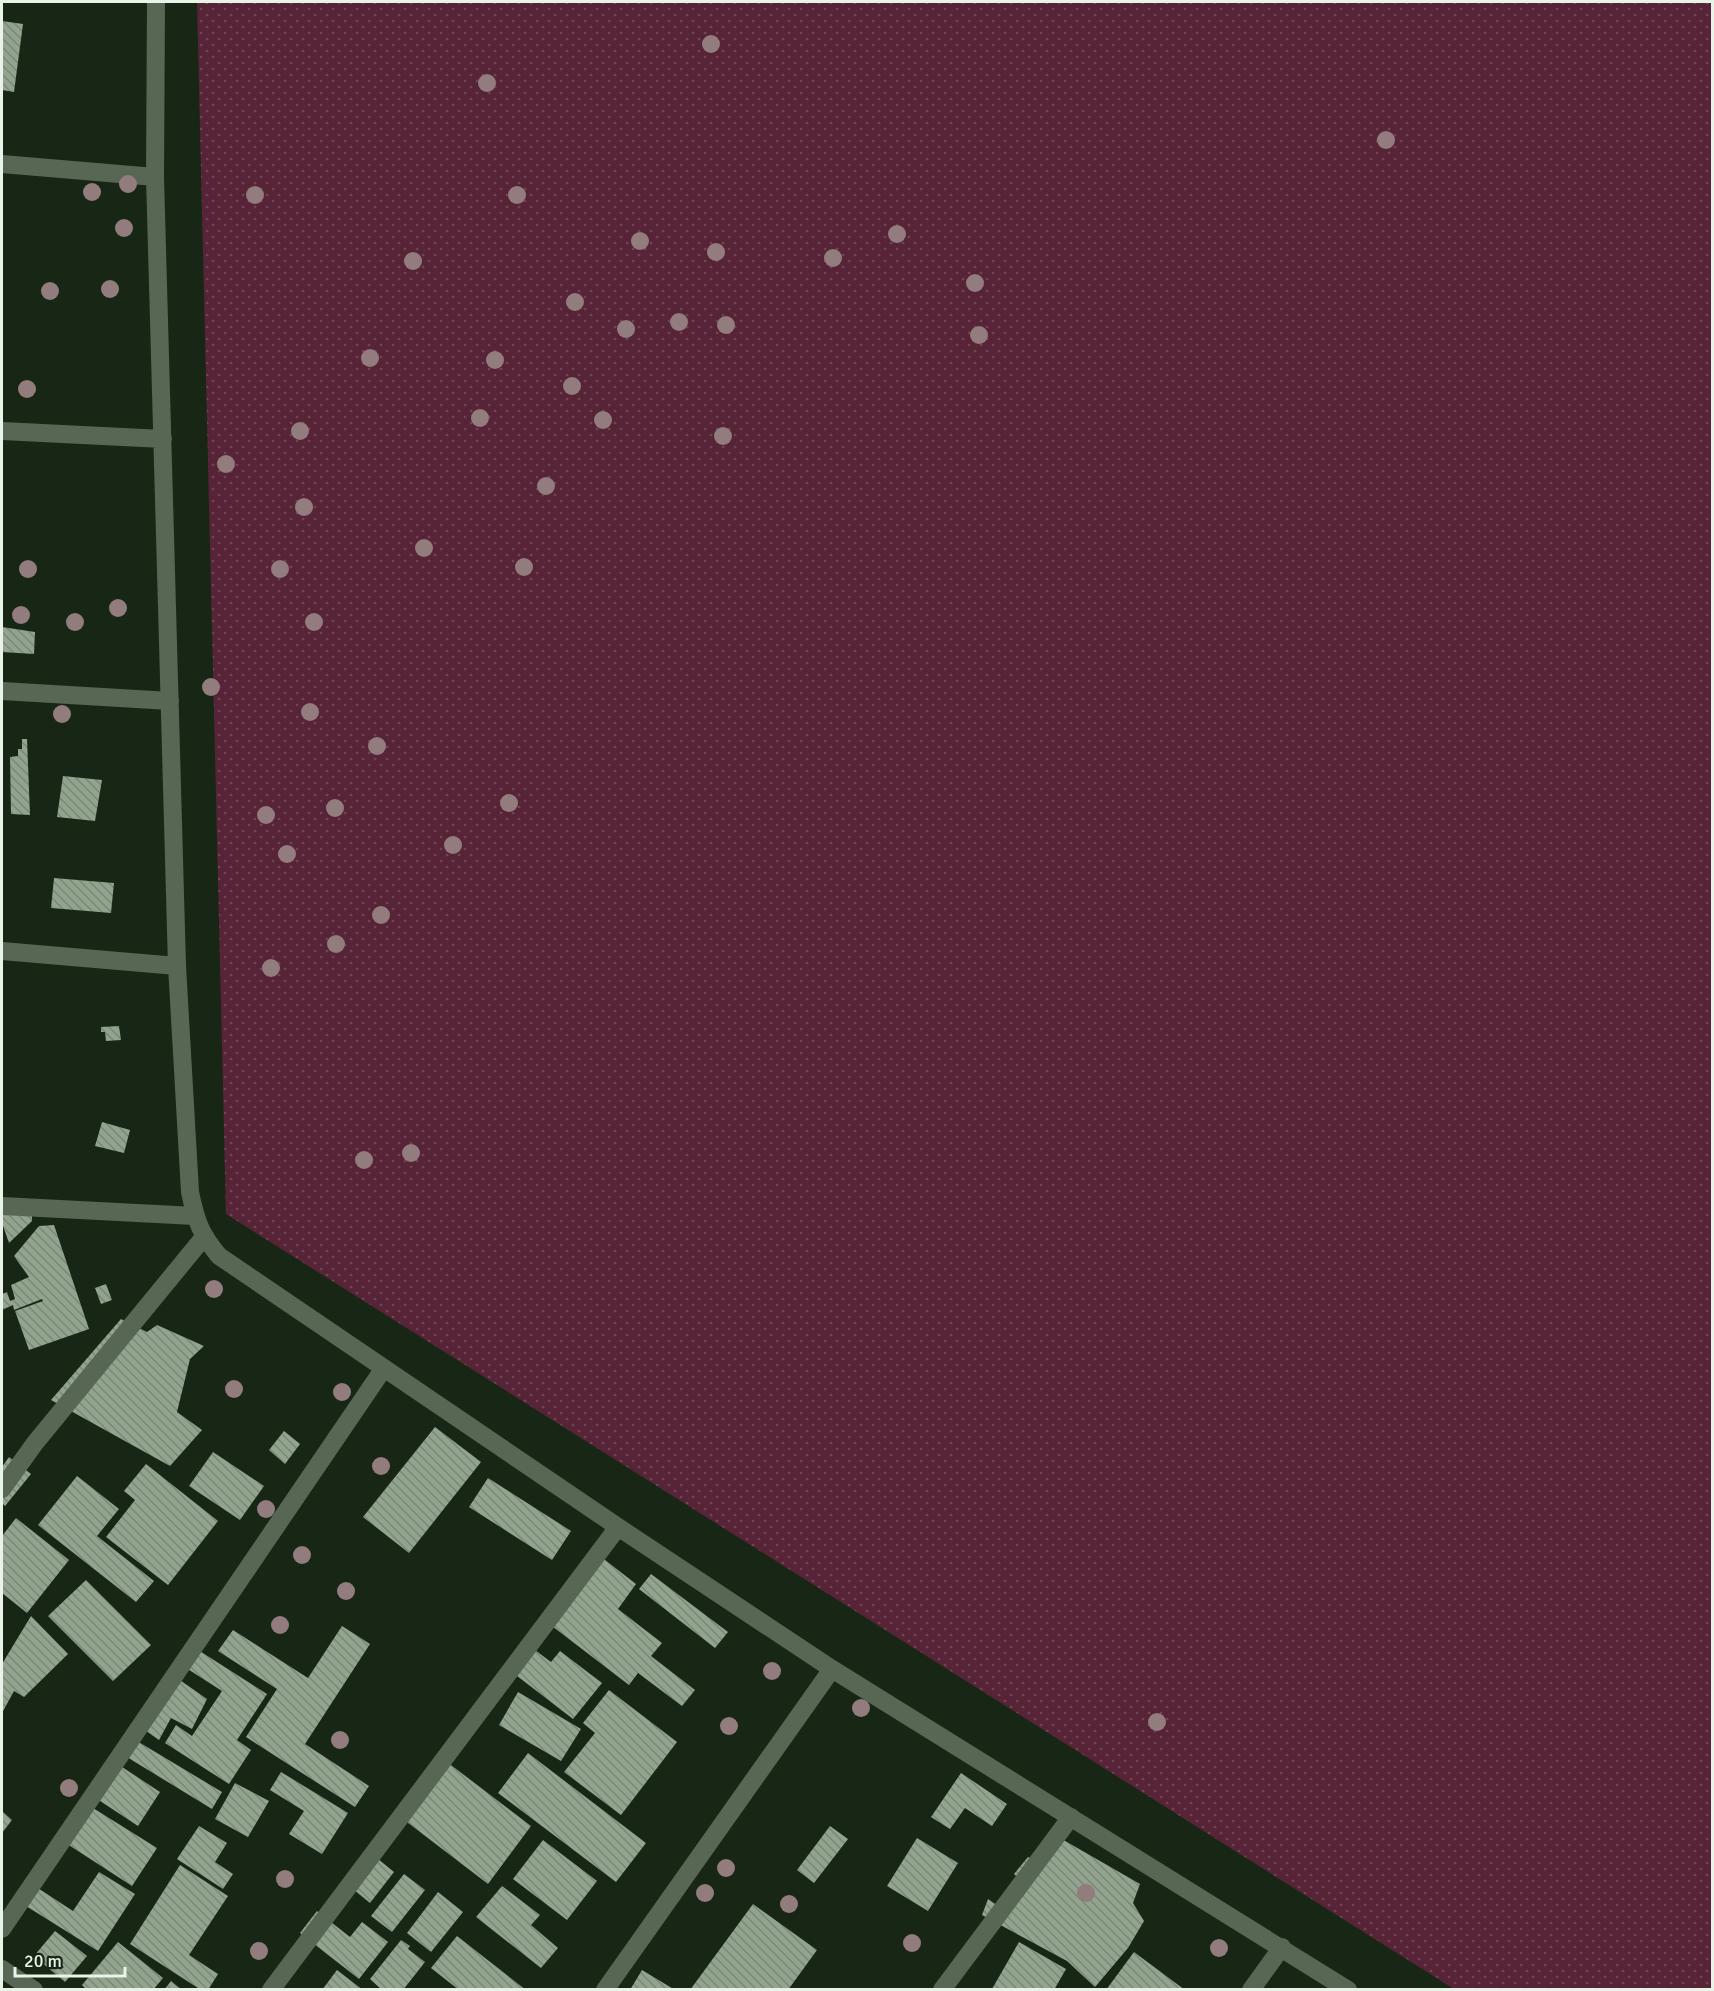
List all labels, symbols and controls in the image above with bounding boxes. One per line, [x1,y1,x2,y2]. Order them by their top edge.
scale bar [15,1940,124,1978]
text: 20 m [24,1950,62,1972]

